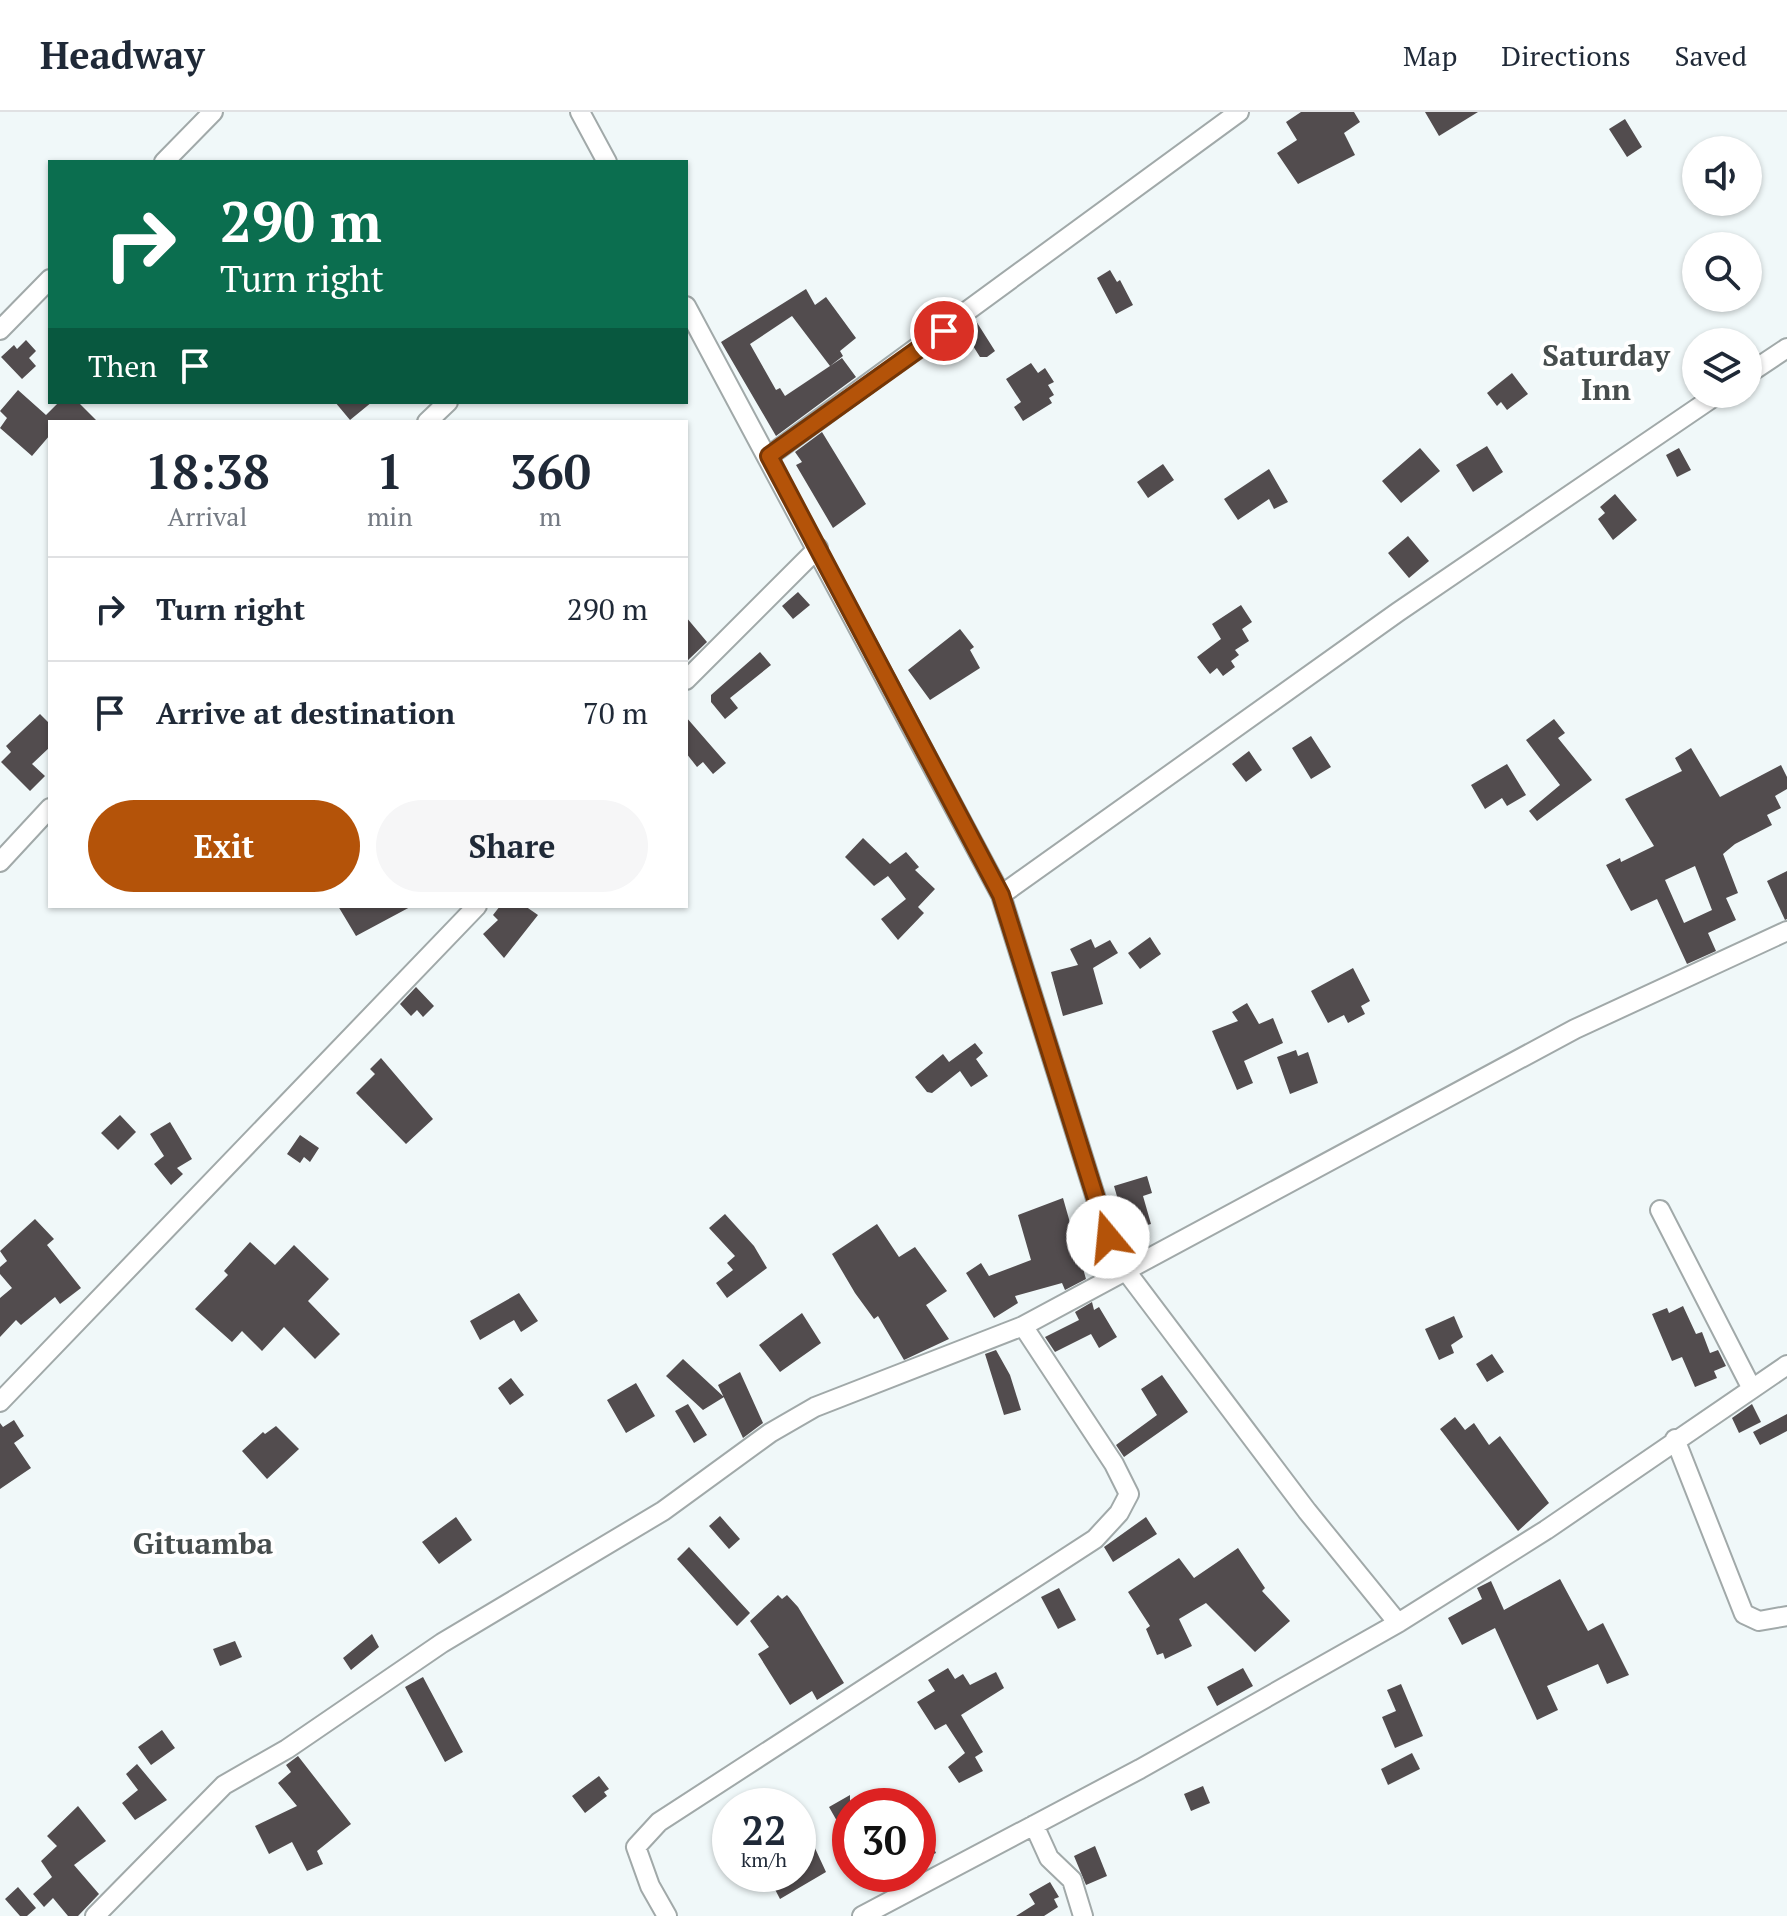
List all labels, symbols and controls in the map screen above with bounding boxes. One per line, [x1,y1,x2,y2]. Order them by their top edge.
text: Headway [40,30,205,80]
text: Map [1403,37,1457,74]
text: Directions [1501,37,1631,74]
text: Saved [1675,37,1747,74]
map controls [1682,136,1762,408]
button: sound [1682,136,1762,216]
text: 290 m [220,184,382,258]
icon: right [88,192,192,296]
button: search [1682,232,1762,312]
text: Turn right [220,255,384,302]
pin [910,297,978,365]
icon: arrive [922,309,966,353]
button: layers [1682,328,1762,408]
district label: Saturday Inn [1542,335,1671,409]
icon: arrive [173,344,217,388]
text: Then [88,346,157,386]
text: 18:38 [145,439,270,503]
text: 1 [376,439,403,503]
text: 360 [510,439,591,503]
text: Arrival [168,499,247,533]
text: min [367,499,413,533]
text: m [539,499,562,533]
icon: right [88,587,132,631]
text: Turn right [156,589,305,629]
text: 290 m [567,589,648,629]
icon: arrive [88,691,132,735]
text: Arrive at destination [156,693,455,733]
text: 70 m [583,693,648,733]
button: Exit [88,800,360,892]
button: Share [376,800,648,892]
position arrow [1066,1195,1150,1279]
district label: Gituamba [133,1523,274,1563]
speed limit sign: 30 [832,1788,936,1892]
text: 22 [741,1803,787,1856]
text: km/h [741,1846,787,1873]

